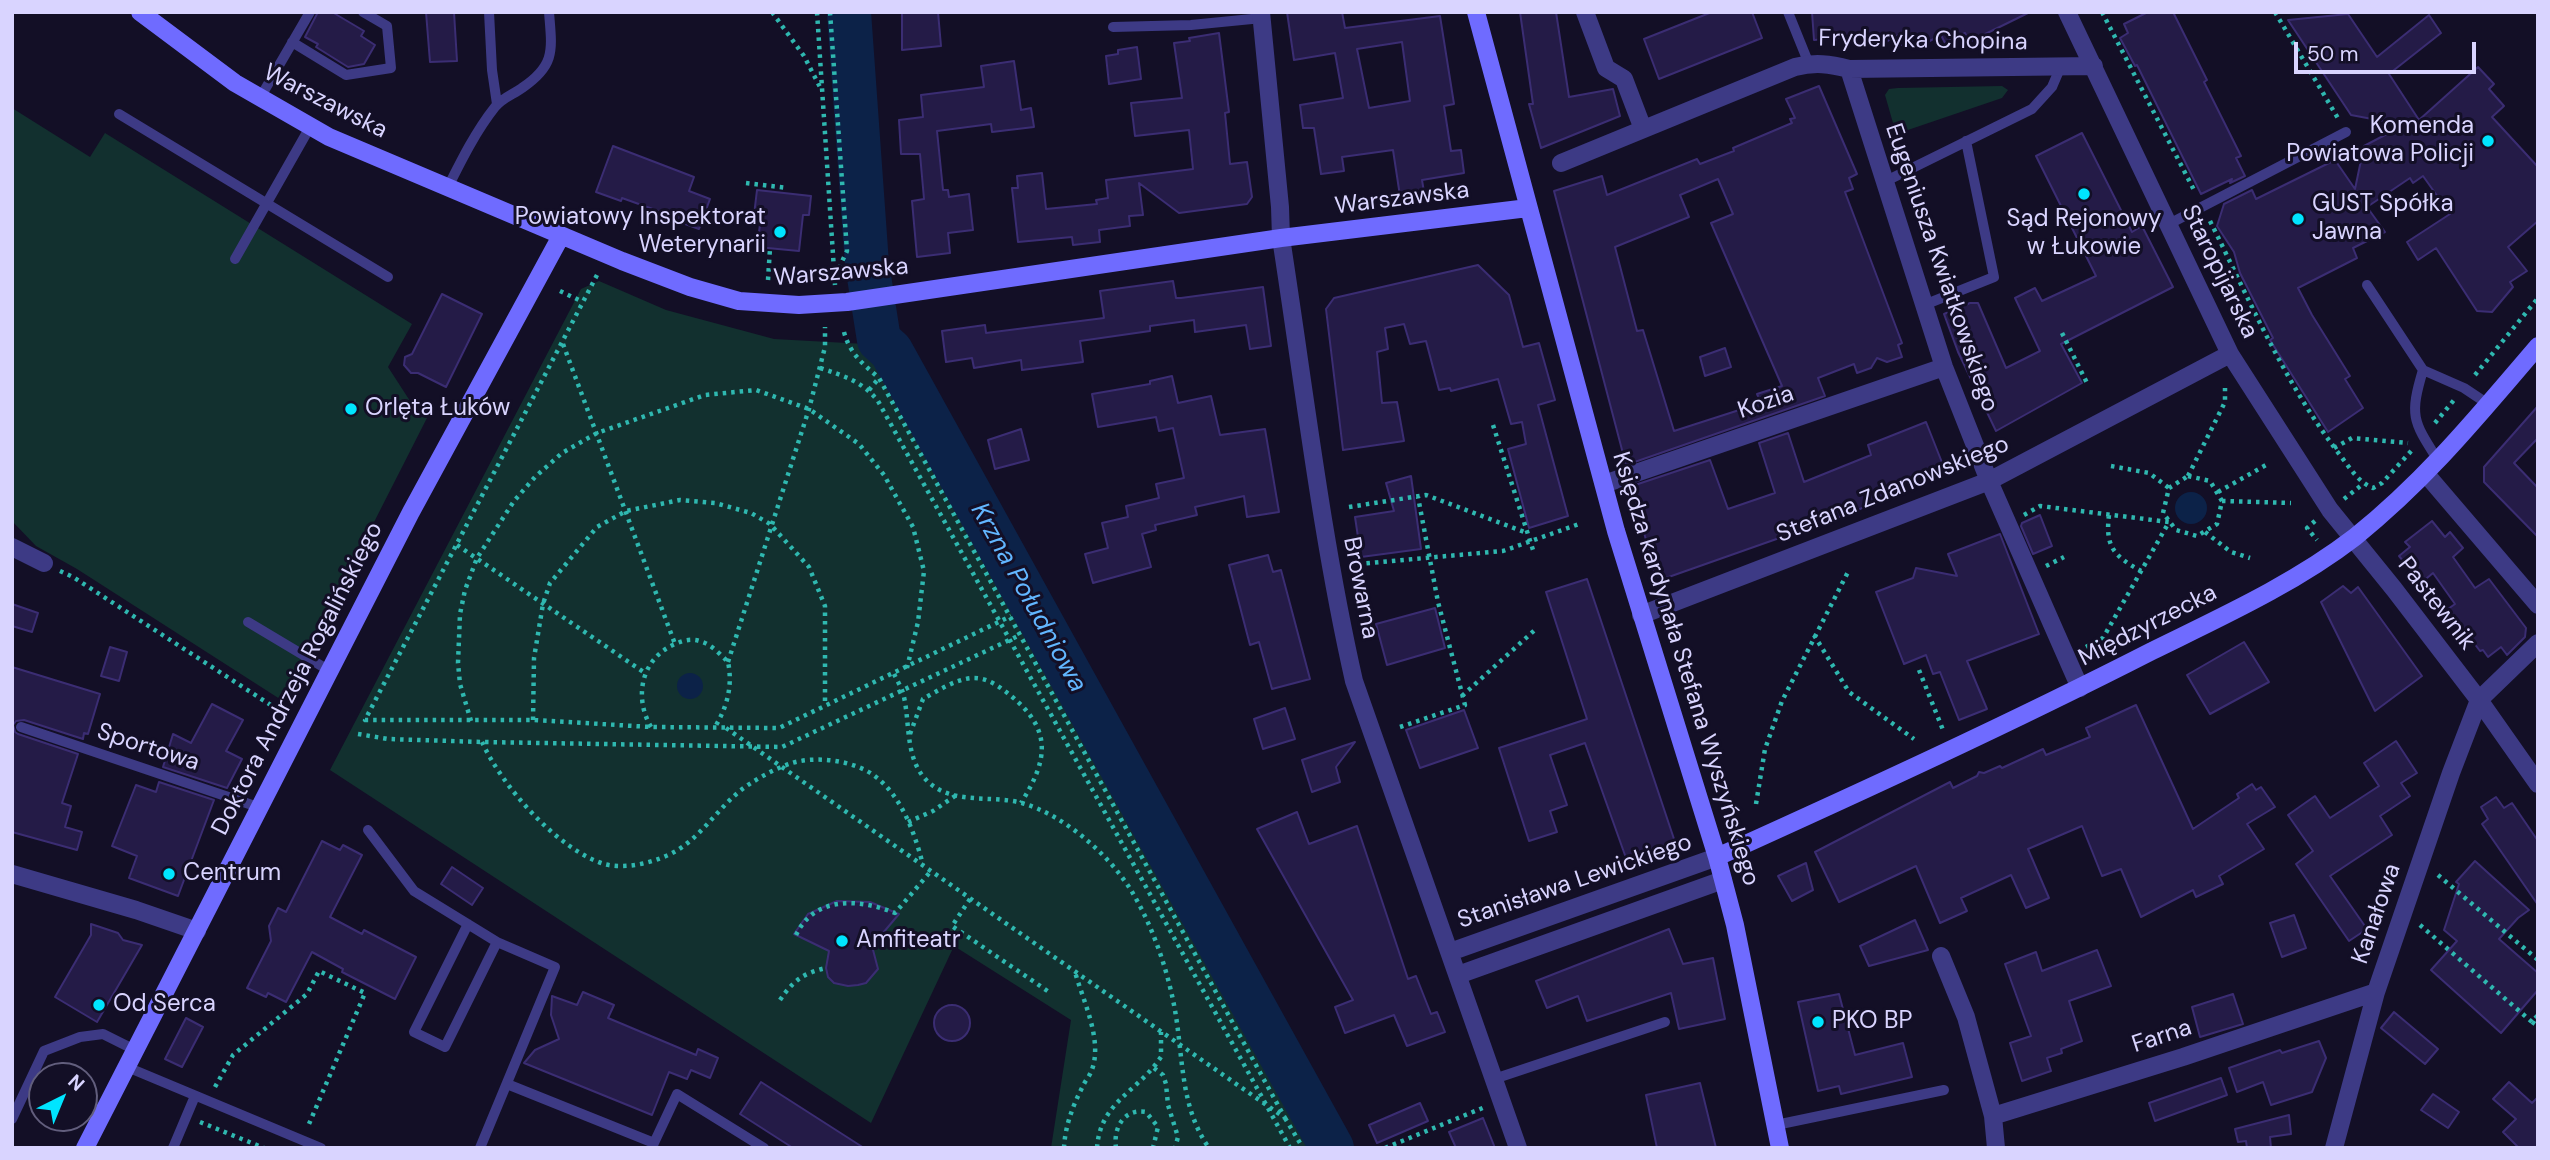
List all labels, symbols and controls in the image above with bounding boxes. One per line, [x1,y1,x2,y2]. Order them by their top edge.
street label: Fryderyka Chopina [1818,25,2028,57]
scale bar [2298,28,2480,72]
text: 50 m [2307,40,2358,68]
street label: Warszawska [258,58,392,146]
place label: Komenda Powiatowa Policji [2286,113,2474,169]
street label: Eugeniusza Kwiatkowskiego [1878,120,2004,416]
marker: Komenda Powiatowa Policji [2480,133,2496,149]
street label: Warszawska [1333,176,1471,222]
marker: Sąd Rejonowy w Łukowie [2076,186,2092,202]
place label: GUST Spółka Jawna [2312,191,2454,247]
street label: Staropijarska [2174,201,2264,343]
place label: Powiatowy Inspektorat Weterynarii [515,204,766,260]
place label: Sąd Rejonowy w Łukowie [2007,206,2161,262]
marker: GUST Spółka Jawna [2290,211,2306,227]
marker: Powiatowy Inspektorat Weterynarii [772,224,788,240]
street label: Warszawska [772,253,910,293]
street label: Kozia [1734,380,1798,426]
place label: Orlęta Łuków [365,395,510,423]
marker: Orlęta Łuków [343,401,359,417]
street label: Stefana Zdanowskiego [1773,430,2013,550]
street label: Księdza kardynała Stefana Wyszyńskiego [1605,449,1765,889]
water label: Krzna Południowa [963,498,1093,698]
street label: Doktora Andrzeja Rogalińskiego [206,518,390,840]
street label: Browarna [1336,535,1384,641]
street label: Pastewnik [2391,552,2481,656]
street label: Międzyrzecka [2074,579,2222,673]
street label: Sportowa [93,718,203,778]
street label: Stanisława Lewickiego [1454,828,1696,936]
place label: Centrum [183,860,281,888]
street label: Kanałowa [2346,860,2408,968]
marker: Centrum [161,866,177,882]
place label: Amfiteatr [856,927,961,955]
marker: Amfiteatr [834,933,850,949]
place label: Od Serca [113,991,216,1019]
marker: Od Serca [91,997,107,1013]
place label: PKO BP [1832,1008,1912,1036]
marker: PKO BP [1810,1014,1826,1030]
street label: Farna [2129,1014,2195,1060]
north arrow [28,1062,98,1132]
text: N [63,1069,90,1097]

